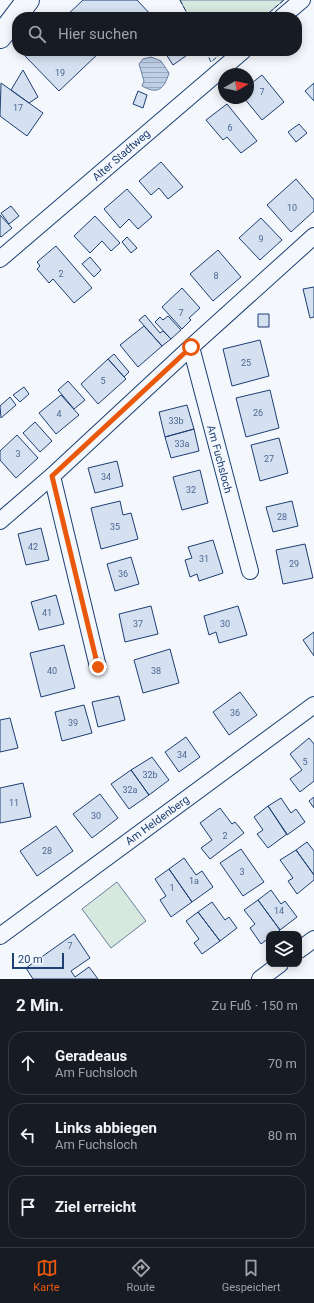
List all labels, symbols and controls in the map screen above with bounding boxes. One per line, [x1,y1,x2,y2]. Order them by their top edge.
search box [12,12,302,56]
icon: search [26,23,48,45]
text: Hier suchen [58,25,137,43]
house number: 19 [55,68,65,78]
north arrow [218,68,254,104]
house number: 7 [259,87,265,97]
house number: 17 [13,103,23,113]
house number: 6 [227,123,233,133]
street label: Alter Stadtweg [90,127,153,184]
house number: 10 [287,203,297,213]
house number: 9 [258,234,264,244]
house number: 2 [58,269,64,279]
house number: 8 [213,271,219,281]
house number: 7 [178,308,184,318]
route start [182,338,200,356]
house number: 25 [241,358,251,368]
house number: 5 [100,376,106,386]
house number: 26 [253,408,263,418]
house number: 4 [56,409,62,419]
house number: 33b [168,416,184,426]
street label: Am Fuchsloch [204,424,235,495]
house number: 33a [174,439,190,449]
house number: 3 [15,449,21,459]
house number: 27 [264,454,274,464]
house number: 34 [101,472,111,482]
house number: 32 [186,485,196,495]
house number: 28 [277,512,287,522]
house number: 35 [110,522,120,532]
house number: 42 [28,542,38,552]
house number: 31 [199,554,209,564]
house number: 29 [289,559,299,569]
house number: 36 [118,569,128,579]
house number: 41 [42,608,52,618]
house number: 37 [133,619,143,629]
house number: 30 [220,619,230,629]
route end [89,658,107,676]
house number: 40 [47,666,57,676]
house number: 38 [151,666,161,676]
house number: 36 [230,708,240,718]
house number: 39 [68,718,78,728]
house number: 34 [177,750,187,760]
house number: 5 [302,757,308,767]
house number: 32b [142,770,158,780]
house number: 32a [122,785,138,795]
street label: Am Heldenberg [123,793,192,848]
house number: 11 [9,798,19,808]
house number: 30 [91,811,101,821]
house number: 2 [222,831,228,841]
house number: 28 [42,846,52,856]
house number: 3 [239,867,245,877]
house number: 1a [189,876,199,886]
house number: 1 [169,883,175,893]
house number: 14 [274,906,284,916]
map controls [266,931,302,967]
button: layers [266,931,302,967]
house number: 7 [67,941,73,951]
scale bar [12,951,64,970]
text: 20 m [18,953,43,966]
text: 2 Min. [16,995,64,1015]
text: Zu Fuß · 150 m [212,998,298,1013]
text: Geradeaus [55,1047,127,1065]
icon: ahead [17,1052,39,1074]
text: 70 m [268,1056,297,1071]
text: Am Fuchsloch [55,1065,138,1080]
text: Links abbiegen [55,1119,157,1137]
icon: left [17,1124,39,1146]
text: 80 m [268,1128,297,1143]
text: Am Fuchsloch [55,1137,138,1152]
icon: arrive [17,1196,39,1218]
text: Ziel erreicht [55,1198,136,1216]
tab: Karte [33,1257,60,1294]
tab: Route [126,1257,155,1294]
tab: Gespeichert [222,1257,281,1294]

